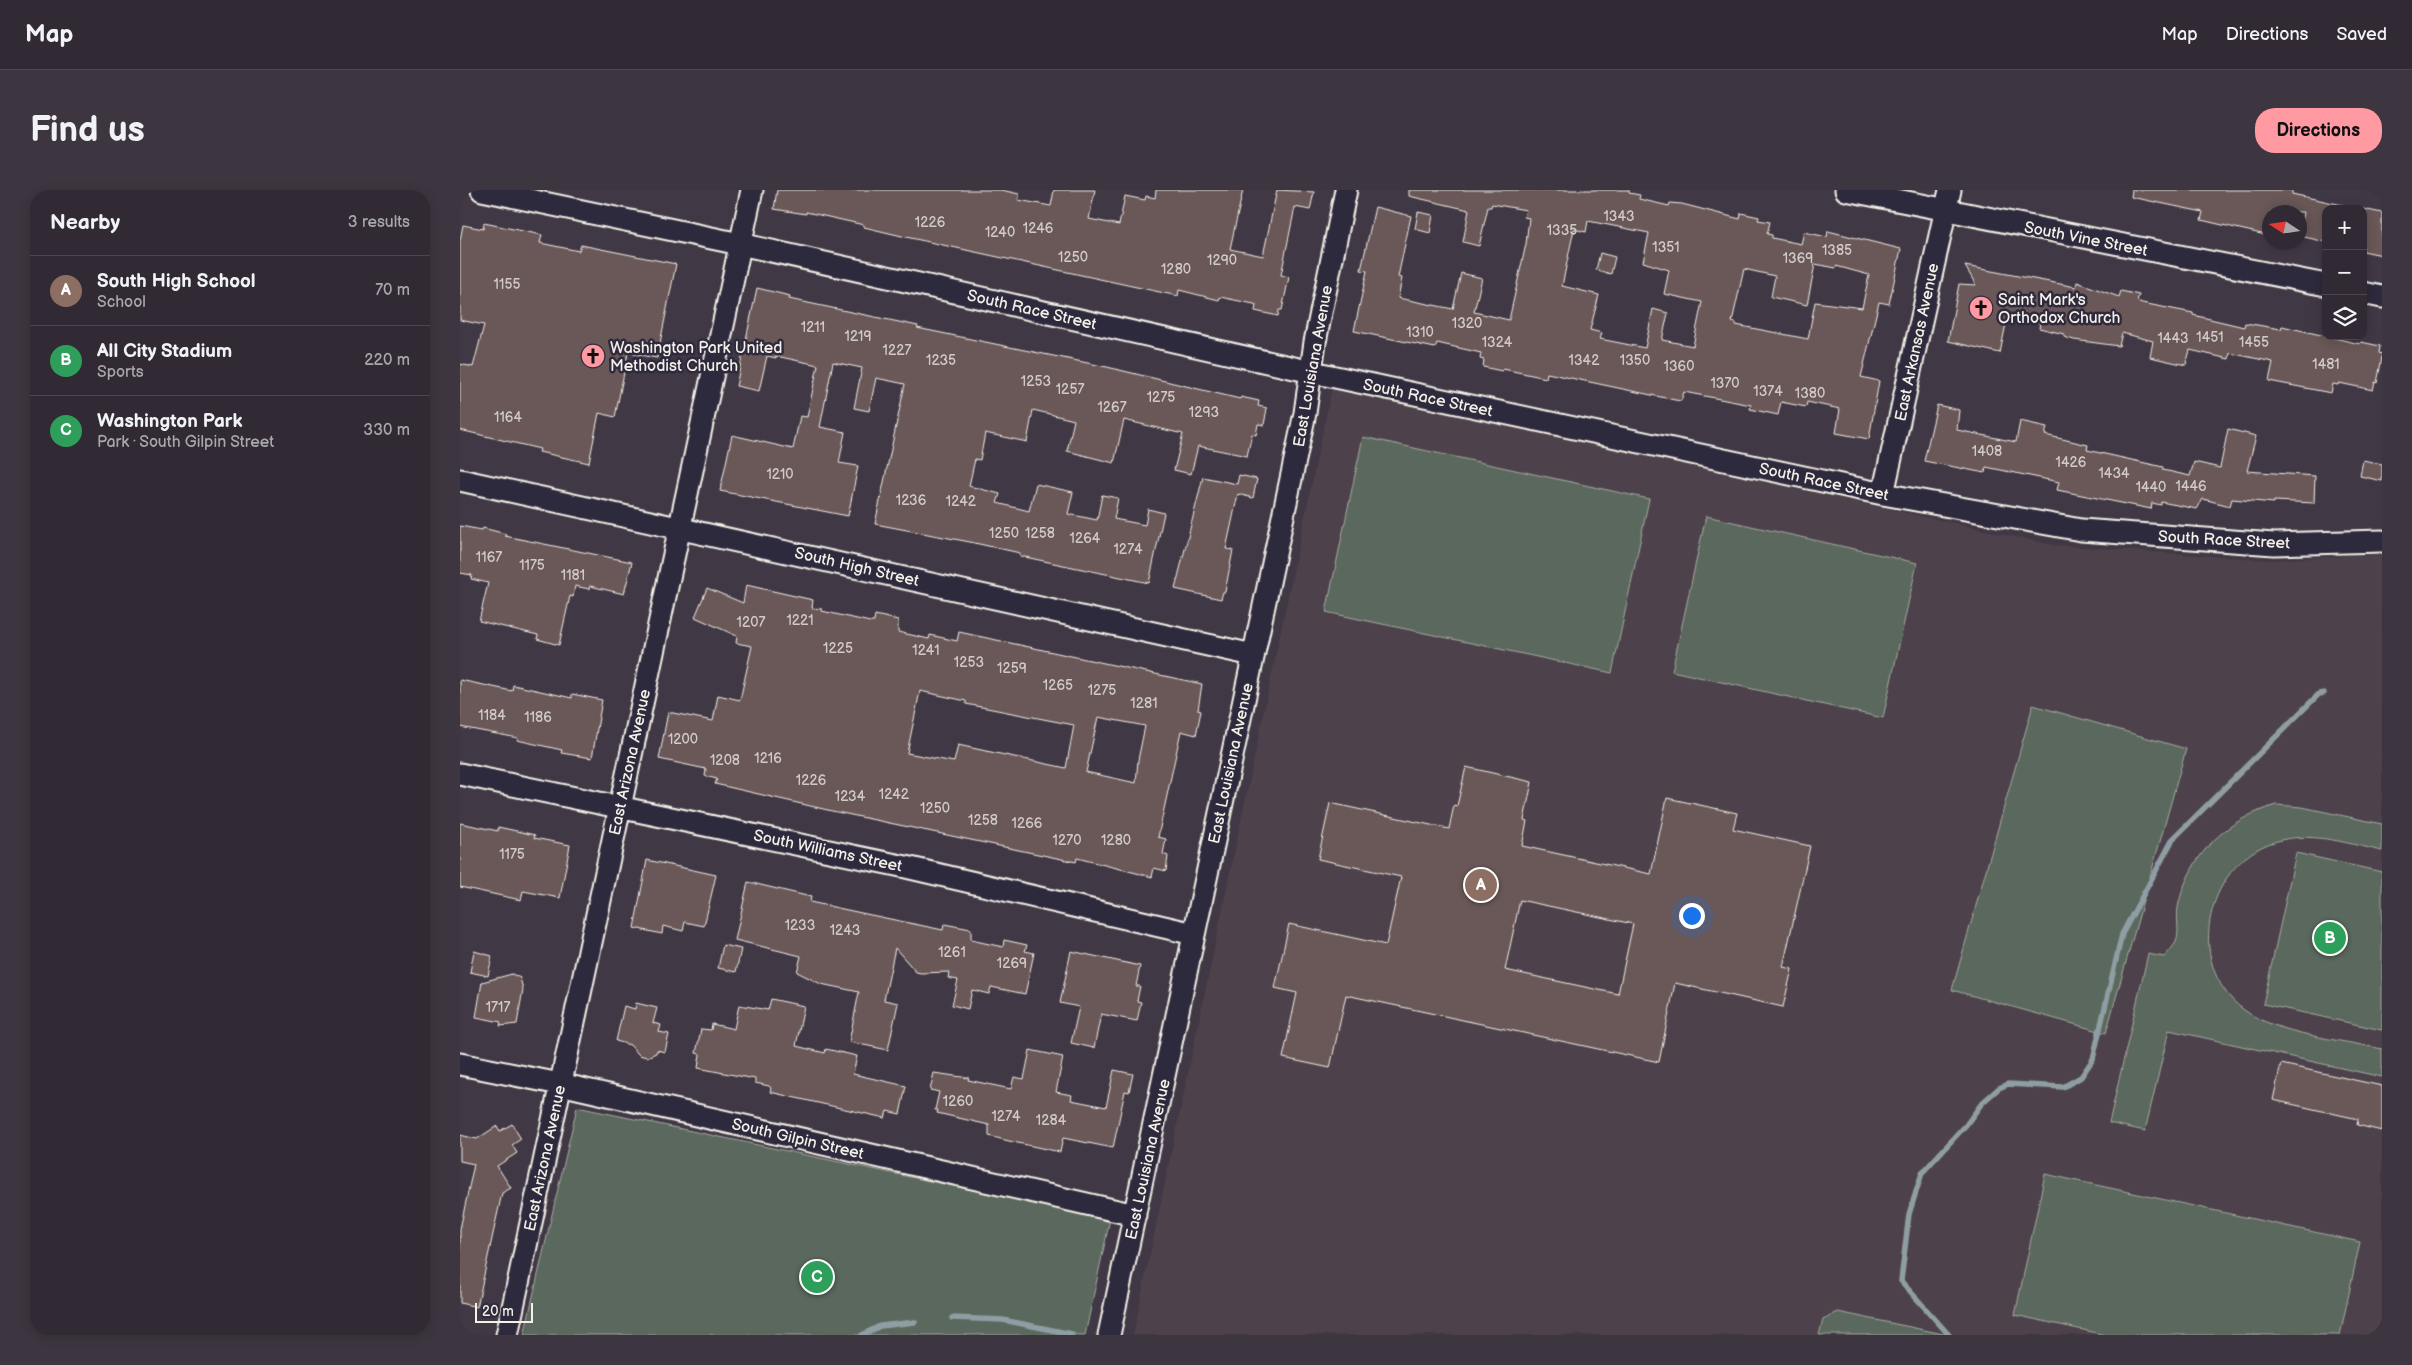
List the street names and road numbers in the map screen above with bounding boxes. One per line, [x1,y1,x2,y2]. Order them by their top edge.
street label: South Vine Street [2022,218,2149,261]
street label: East Arkansas Avenue [1891,261,1944,423]
street label: East Louisiana Avenue [1290,283,1337,449]
street label: South Race Street [965,286,1098,335]
street label: South Race Street [1361,375,1494,421]
street label: South Race Street [1757,459,1890,505]
street label: South Race Street [2158,528,2290,553]
street label: South High Street [793,544,921,591]
street label: East Louisiana Avenue [1205,681,1258,845]
street label: East Arizona Avenue [606,687,655,837]
street label: South Williams Street [752,826,904,877]
street label: East Louisiana Avenue [1122,1077,1175,1241]
street label: East Arizona Avenue [521,1083,570,1233]
street label: South Gilpin Street [730,1115,866,1164]

